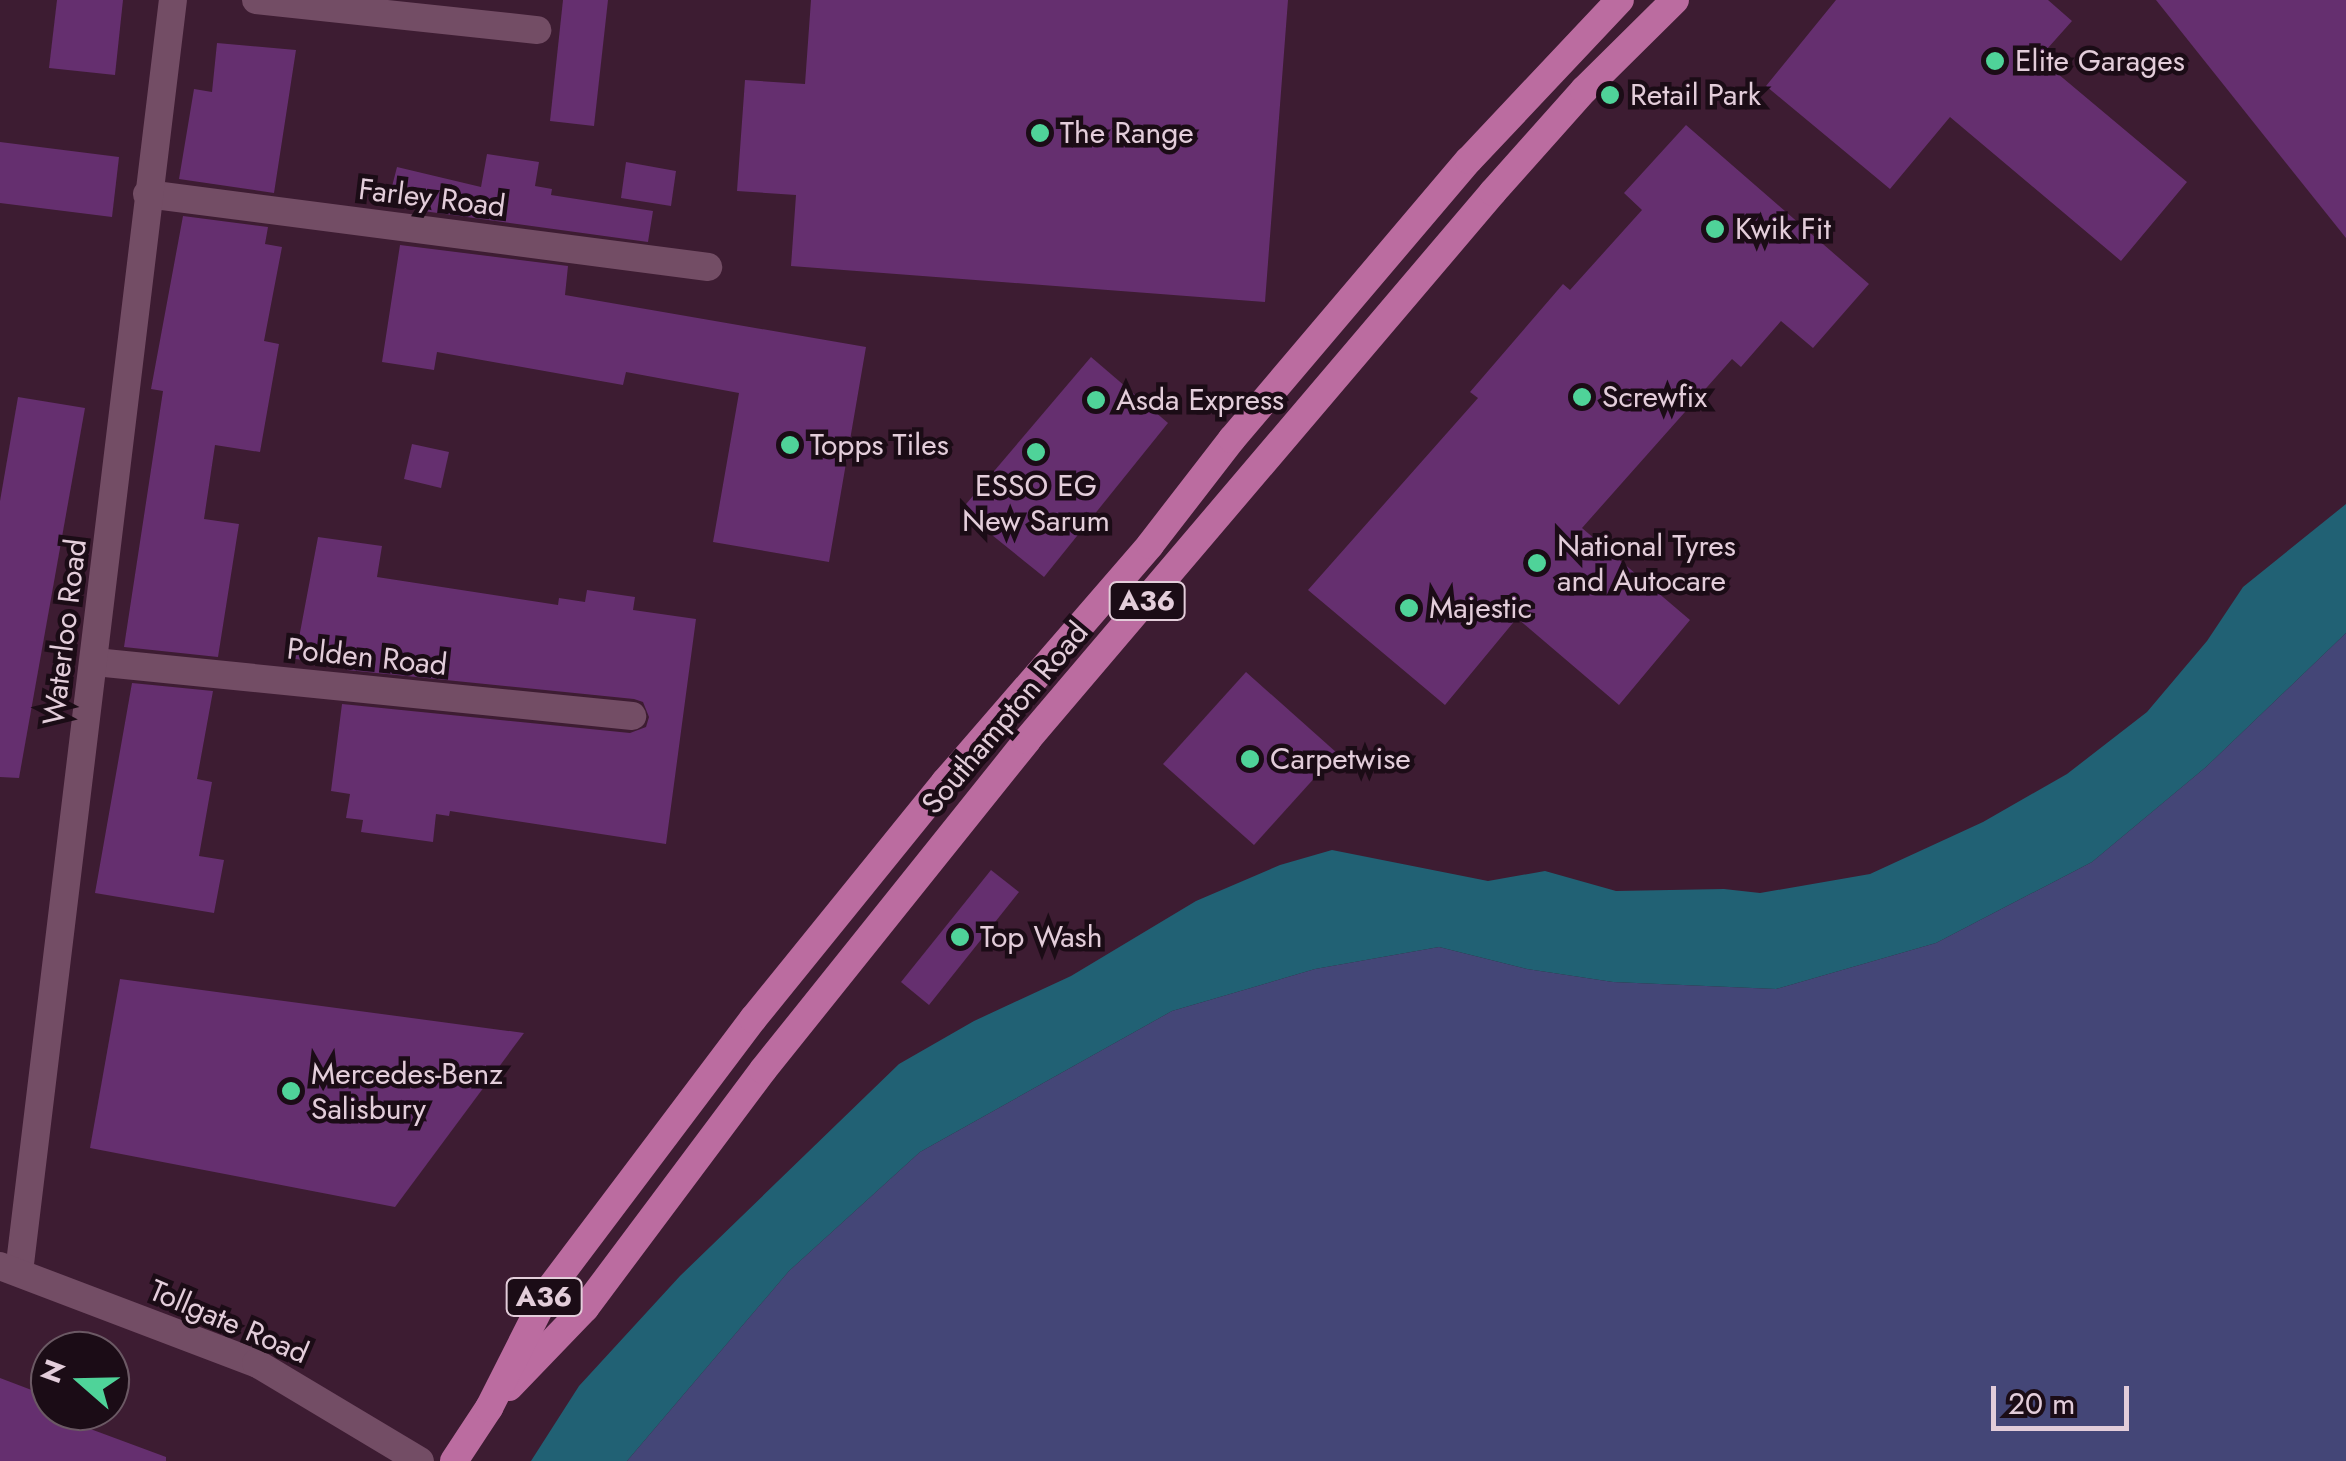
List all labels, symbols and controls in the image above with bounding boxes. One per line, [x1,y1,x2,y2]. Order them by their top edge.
place label: Elite Garages [2015,43,2185,79]
marker: Elite Garages [1984,50,2006,72]
place label: Retail Park [1630,77,1761,113]
marker: Retail Park [1599,84,1621,106]
place label: The Range [1060,115,1194,151]
marker: The Range [1029,122,1051,144]
street label: Farley Road [357,171,507,225]
place label: Kwik Fit [1735,211,1831,247]
marker: Kwik Fit [1704,218,1726,240]
place label: Screwfix [1602,379,1707,415]
place label: Asda Express [1116,382,1284,418]
marker: Screwfix [1571,386,1593,408]
marker: Asda Express [1085,389,1107,411]
place label: Topps Tiles [810,427,949,463]
marker: Topps Tiles [779,434,801,456]
marker: ESSO EG New Sarum [1025,441,1047,463]
place label: ESSO EG New Sarum [962,468,1110,538]
place label: National Tyres and Autocare [1557,528,1736,598]
street label: Waterloo Road [36,537,94,727]
marker: National Tyres and Autocare [1526,552,1548,574]
road number: A36 [1107,578,1187,624]
place label: Majestic [1429,590,1532,626]
marker: Majestic [1398,597,1420,619]
street label: Southampton Road [914,615,1096,821]
street label: Polden Road [285,631,449,683]
place label: Carpetwise [1270,741,1411,777]
marker: Carpetwise [1239,748,1261,770]
place label: Top Wash [980,919,1102,955]
marker: Top Wash [949,926,971,948]
place label: Mercedes-Benz Salisbury [311,1056,503,1126]
marker: Mercedes-Benz Salisbury [280,1080,302,1102]
street label: Tollgate Road [144,1272,314,1372]
road number: A36 [504,1274,584,1320]
north arrow [30,1331,130,1431]
text: N [30,1354,76,1389]
scale bar [1996,1366,2134,1428]
text: 20 m [2008,1382,2075,1425]

